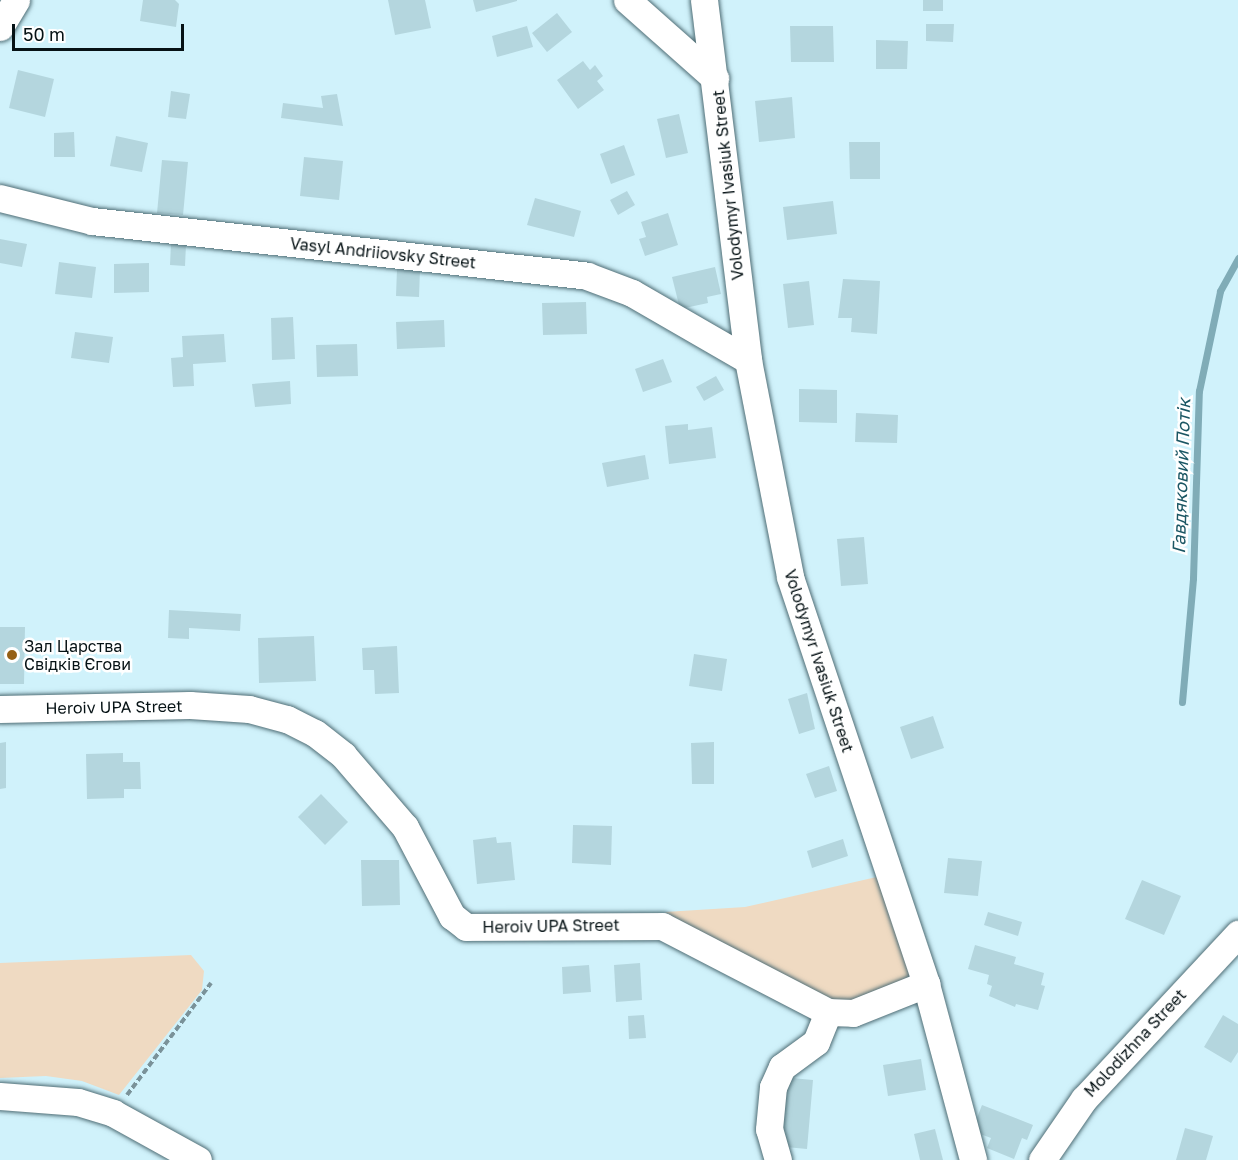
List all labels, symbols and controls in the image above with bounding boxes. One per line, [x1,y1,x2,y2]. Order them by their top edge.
scale bar [15,12,188,50]
text: 50 m [23,23,65,45]
street label: Volodymyr Ivasiuk Street [708,89,748,281]
street label: Vasyl Andriiovsky Street [289,234,477,272]
water label: Гавдяковий Потік [1167,398,1195,554]
street label: Volodymyr Ivasiuk Street [780,567,858,755]
place label: Зал Царства Свідків Єгови [24,636,131,674]
marker: Зал Царства Свідків Єгови [5,648,19,662]
street label: Heroiv UPA Street [45,696,183,718]
street label: Heroiv UPA Street [482,915,620,937]
street label: Molodizhna Street [1080,985,1190,1101]

